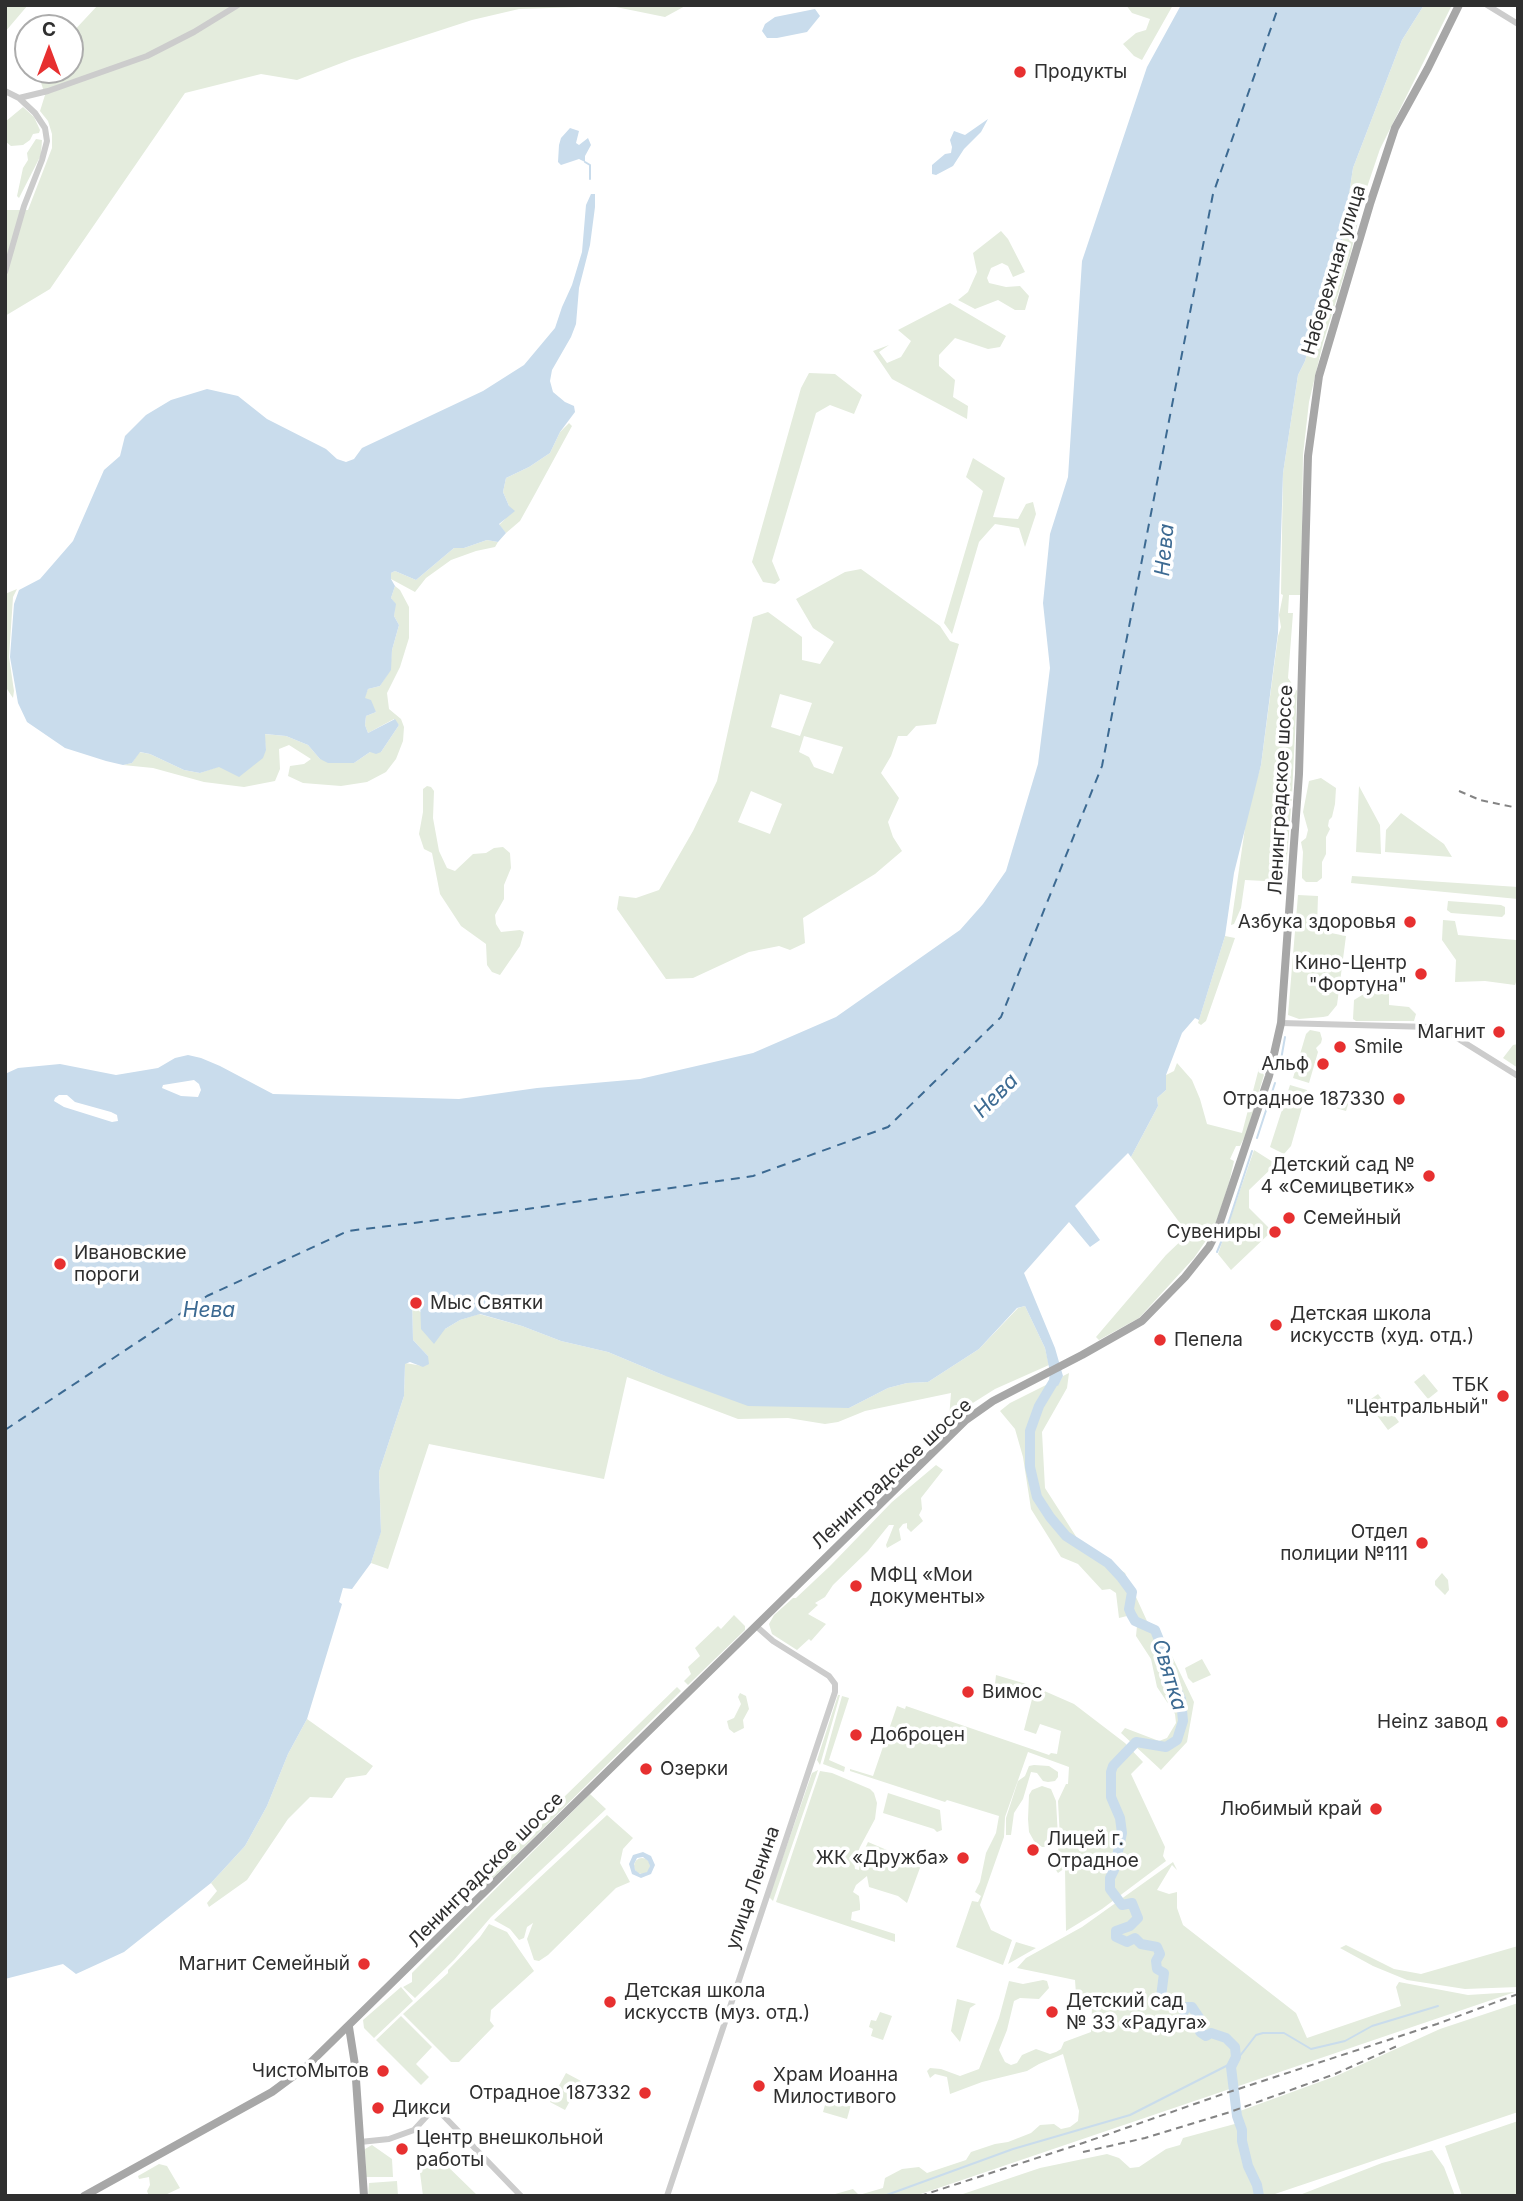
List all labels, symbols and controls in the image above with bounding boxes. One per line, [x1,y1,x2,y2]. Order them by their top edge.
north arrow [14,14,84,84]
text: С [42,18,56,41]
place label: Продукты [1034,61,1127,83]
marker: Продукты [1012,64,1028,80]
street label: Набережная улица [1297,182,1371,358]
water label: Нева [1150,523,1180,577]
street label: Ленинградское шоссе [1264,684,1298,896]
place label: Азбука здоровья [1238,911,1396,933]
marker: Азбука здоровья [1402,914,1418,930]
place label: Кино-Центр "Фортуна" [1295,952,1407,996]
marker: Кино-Центр "Фортуна" [1413,966,1429,982]
place label: Магнит [1417,1021,1485,1043]
marker: Магнит [1491,1024,1507,1040]
place label: Smile [1354,1036,1403,1058]
marker: Smile [1332,1039,1348,1055]
place label: Альф [1261,1053,1309,1075]
marker: Альф [1315,1056,1331,1072]
water label: Нева [969,1069,1023,1123]
place label: Отрадное 187330 [1222,1088,1385,1110]
marker: Отрадное 187330 [1391,1091,1407,1107]
place label: Детский сад № 4 «Семицветик» [1261,1154,1415,1198]
marker: Детский сад № 4 «Семицветик» [1421,1168,1437,1184]
place label: Семейный [1303,1207,1401,1229]
marker: Семейный [1281,1210,1297,1226]
place label: Сувениры [1167,1221,1261,1243]
marker: Сувениры [1267,1224,1283,1240]
place label: Ивановские пороги [74,1242,187,1286]
marker: Ивановские пороги [52,1256,68,1272]
place label: Мыс Святки [430,1292,543,1314]
marker: Мыс Святки [408,1295,424,1311]
water label: Нева [183,1298,235,1324]
place label: Детская школа искусств (худ. отд.) [1290,1303,1474,1347]
marker: Детская школа искусств (худ. отд.) [1268,1317,1284,1333]
place label: Пепела [1174,1329,1243,1351]
marker: Пепела [1152,1332,1168,1348]
place label: ТБК "Центральный" [1346,1374,1489,1418]
marker: ТБК "Центральный" [1495,1388,1511,1404]
street label: Ленинградское шоссе [807,1394,977,1554]
place label: Отдел полиции №111 [1280,1521,1408,1565]
marker: Отдел полиции №111 [1414,1535,1430,1551]
place label: МФЦ «Мои документы» [870,1564,985,1608]
marker: МФЦ «Мои документы» [848,1578,864,1594]
water label: Святка [1146,1636,1192,1714]
place label: Вимос [982,1681,1043,1703]
marker: Вимос [960,1684,976,1700]
place label: Heinz завод [1377,1711,1488,1733]
marker: Heinz завод [1494,1714,1510,1730]
place label: Доброцен [870,1724,965,1746]
marker: Доброцен [848,1727,864,1743]
place label: Озерки [660,1758,728,1780]
marker: Озерки [638,1761,654,1777]
street label: Ленинградское шоссе [404,1788,568,1952]
place label: Любимый край [1220,1798,1362,1820]
marker: Любимый край [1368,1801,1384,1817]
street label: улица Ленина [721,1823,785,1953]
place label: Лицей г. Отрадное [1047,1828,1139,1872]
marker: Лицей г. Отрадное [1025,1842,1041,1858]
place label: ЖК «Дружба» [816,1847,949,1869]
marker: ЖК «Дружба» [955,1850,971,1866]
place label: Магнит Семейный [179,1953,350,1975]
marker: Магнит Семейный [356,1956,372,1972]
place label: Детская школа искусств (муз. отд.) [624,1980,810,2024]
place label: Детский сад № 33 «Радуга» [1066,1990,1207,2034]
marker: Детская школа искусств (муз. отд.) [602,1994,618,2010]
marker: Детский сад № 33 «Радуга» [1044,2004,1060,2020]
place label: ЧистоМытов [252,2060,369,2082]
marker: ЧистоМытов [375,2063,391,2079]
place label: Храм Иоанна Милостивого [773,2064,898,2108]
marker: Храм Иоанна Милостивого [751,2078,767,2094]
place label: Отрадное 187332 [469,2082,631,2104]
marker: Отрадное 187332 [637,2085,653,2101]
place label: Дикси [392,2097,451,2119]
marker: Дикси [370,2100,386,2116]
place label: Центр внешкольной работы [416,2127,603,2171]
marker: Центр внешкольной работы [394,2141,410,2157]

